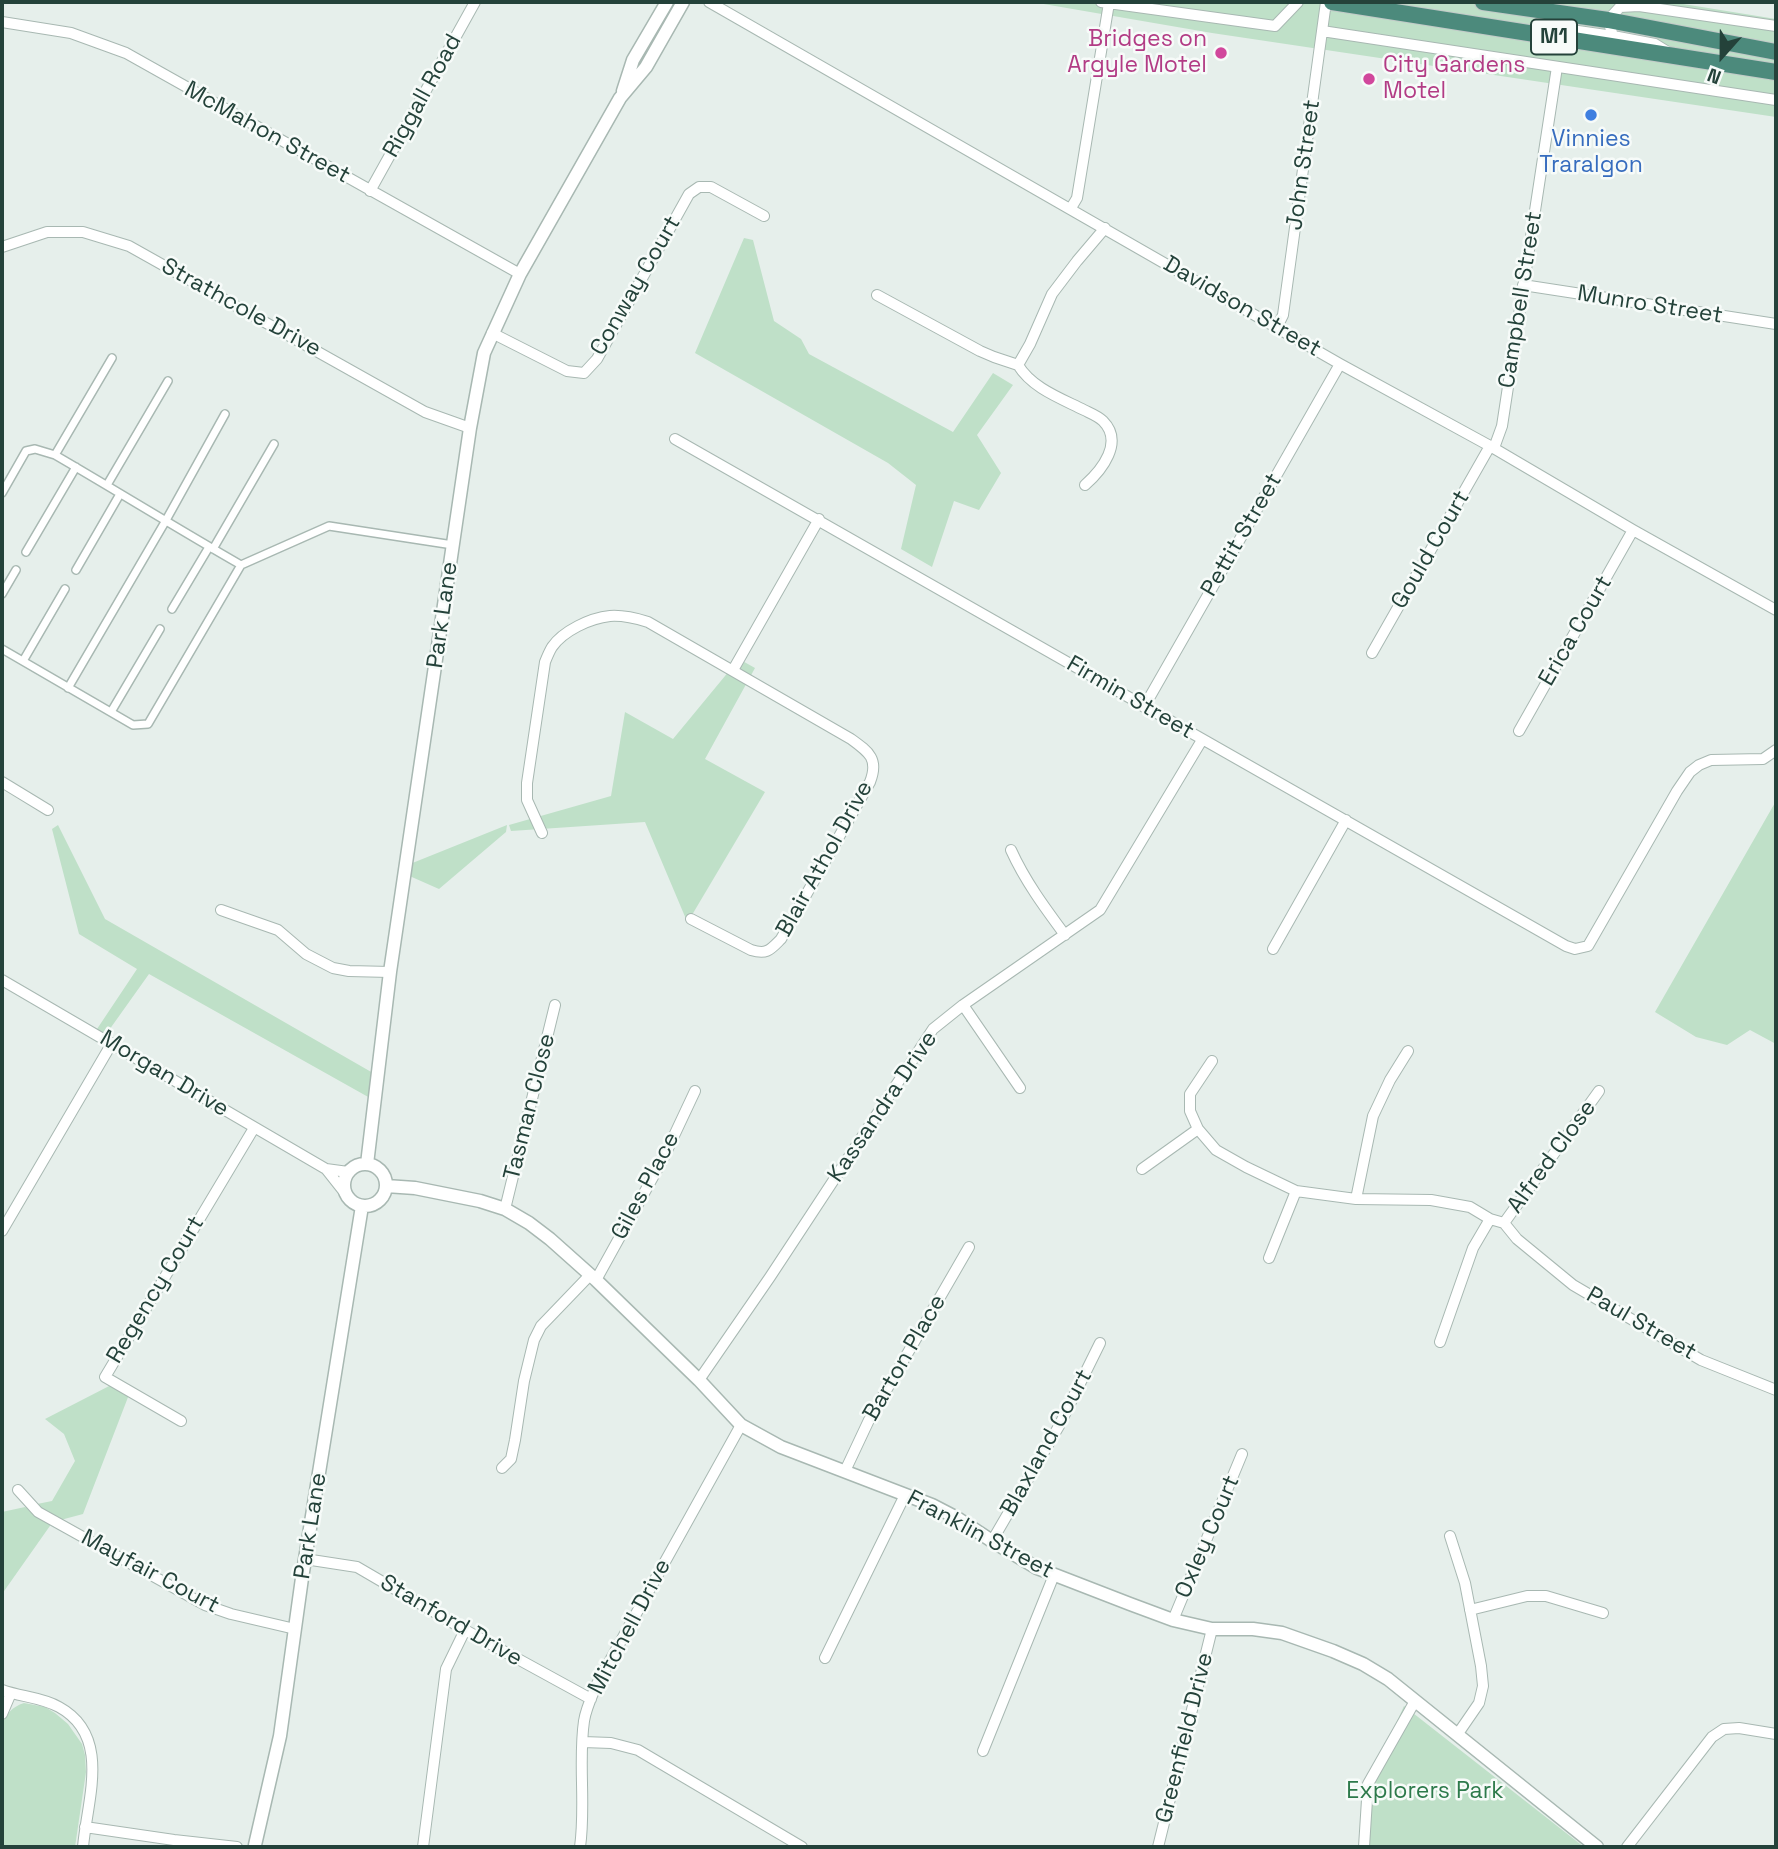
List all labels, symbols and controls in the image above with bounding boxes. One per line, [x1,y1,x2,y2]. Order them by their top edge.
road number: M1 [1531,20,1577,54]
north arrow [1687,21,1757,91]
place label: Bridges on Argyle Motel [1067,26,1207,80]
street label: Riggall Road [378,30,468,162]
marker: Bridges on Argyle Motel [1213,45,1229,61]
place label: City Gardens Motel [1383,52,1525,106]
text: N [1704,62,1725,90]
marker: City Gardens Motel [1361,71,1377,87]
street label: McMahon Street [179,76,355,190]
street label: John Street [1281,98,1327,232]
marker: Vinnies Traralgon [1583,107,1599,123]
place label: Vinnies Traralgon [1539,126,1643,180]
street label: Campbell Street [1493,210,1549,390]
street label: Conway Court [585,211,687,361]
street label: Davidson Street [1158,251,1326,363]
street label: Strathcole Drive [156,253,326,363]
street label: Munro Street [1575,280,1725,330]
street label: Pettit Street [1196,469,1288,601]
street label: Gould Court [1386,486,1476,614]
street label: Park Lane [422,560,464,670]
street label: Erica Court [1533,571,1619,691]
street label: Firmin Street [1061,650,1199,746]
street label: Blair Athol Drive [771,776,879,942]
street label: Morgan Drive [95,1025,233,1123]
street label: Kassandra Drive [822,1026,944,1188]
street label: Tasman Close [498,1031,562,1183]
street label: Alfred Close [1502,1095,1602,1219]
street label: Giles Place [606,1127,686,1245]
street label: Regency Court [101,1211,211,1369]
street label: Paul Street [1581,1281,1701,1367]
street label: Barton Place [858,1290,952,1426]
street label: Blaxland Court [995,1365,1099,1521]
street label: Park Lane [289,1471,333,1581]
street label: Oxley Court [1170,1472,1246,1602]
street label: Franklin Street [902,1485,1058,1585]
street label: Mayfair Court [76,1524,224,1620]
street label: Mitchell Drive [583,1555,677,1699]
street label: Stanford Drive [375,1569,527,1673]
street label: Greenfield Drive [1150,1650,1220,1826]
park label: Explorers Park [1346,1778,1504,1806]

